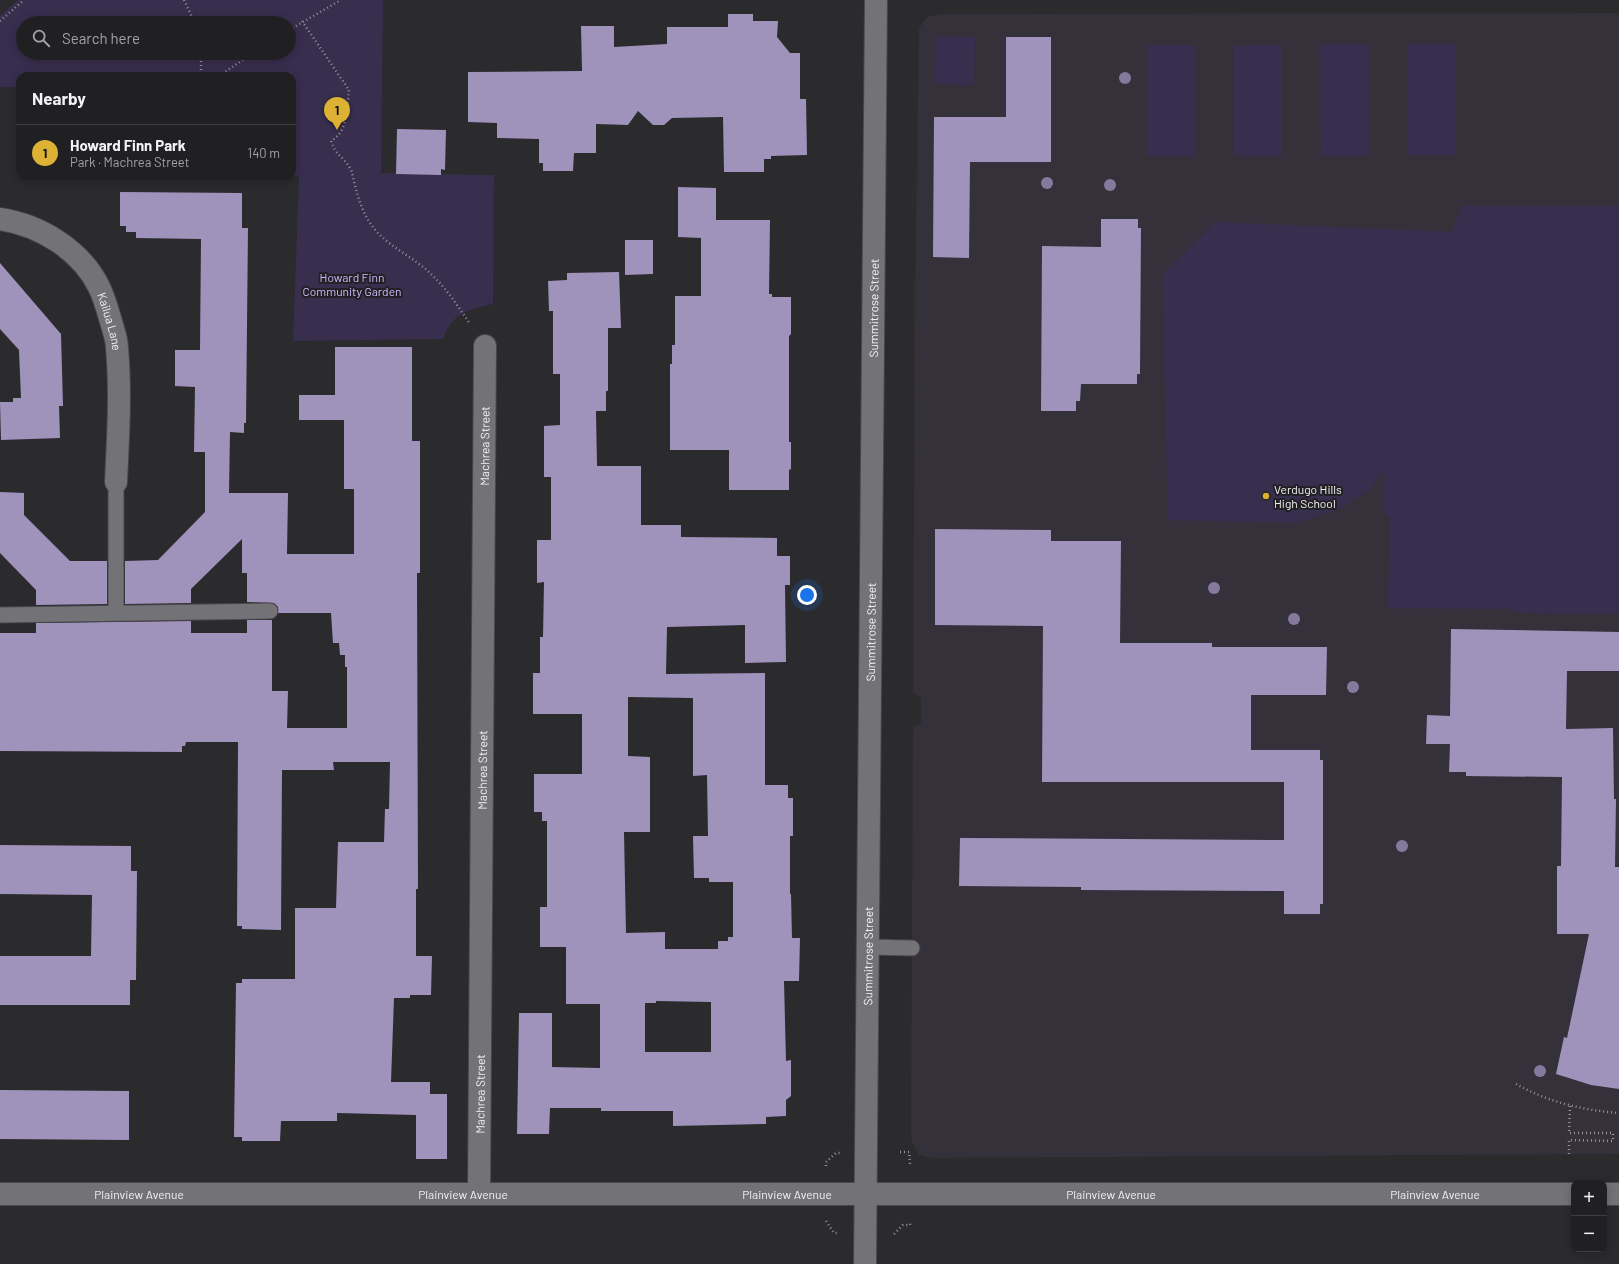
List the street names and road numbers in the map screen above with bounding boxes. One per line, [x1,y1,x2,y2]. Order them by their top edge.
street label: Summitrose Street [866,258,881,358]
street label: Kailua Lane [95,290,124,351]
street label: Machrea Street [477,406,492,486]
street label: Summitrose Street [863,582,878,682]
street label: Machrea Street [475,730,489,810]
street label: Summitrose Street [860,906,875,1006]
street label: Machrea Street [472,1054,487,1134]
street label: Plainview Avenue [94,1187,184,1201]
street label: Plainview Avenue [418,1187,508,1201]
street label: Plainview Avenue [742,1187,832,1201]
street label: Plainview Avenue [1066,1187,1156,1201]
street label: Plainview Avenue [1390,1187,1480,1201]

